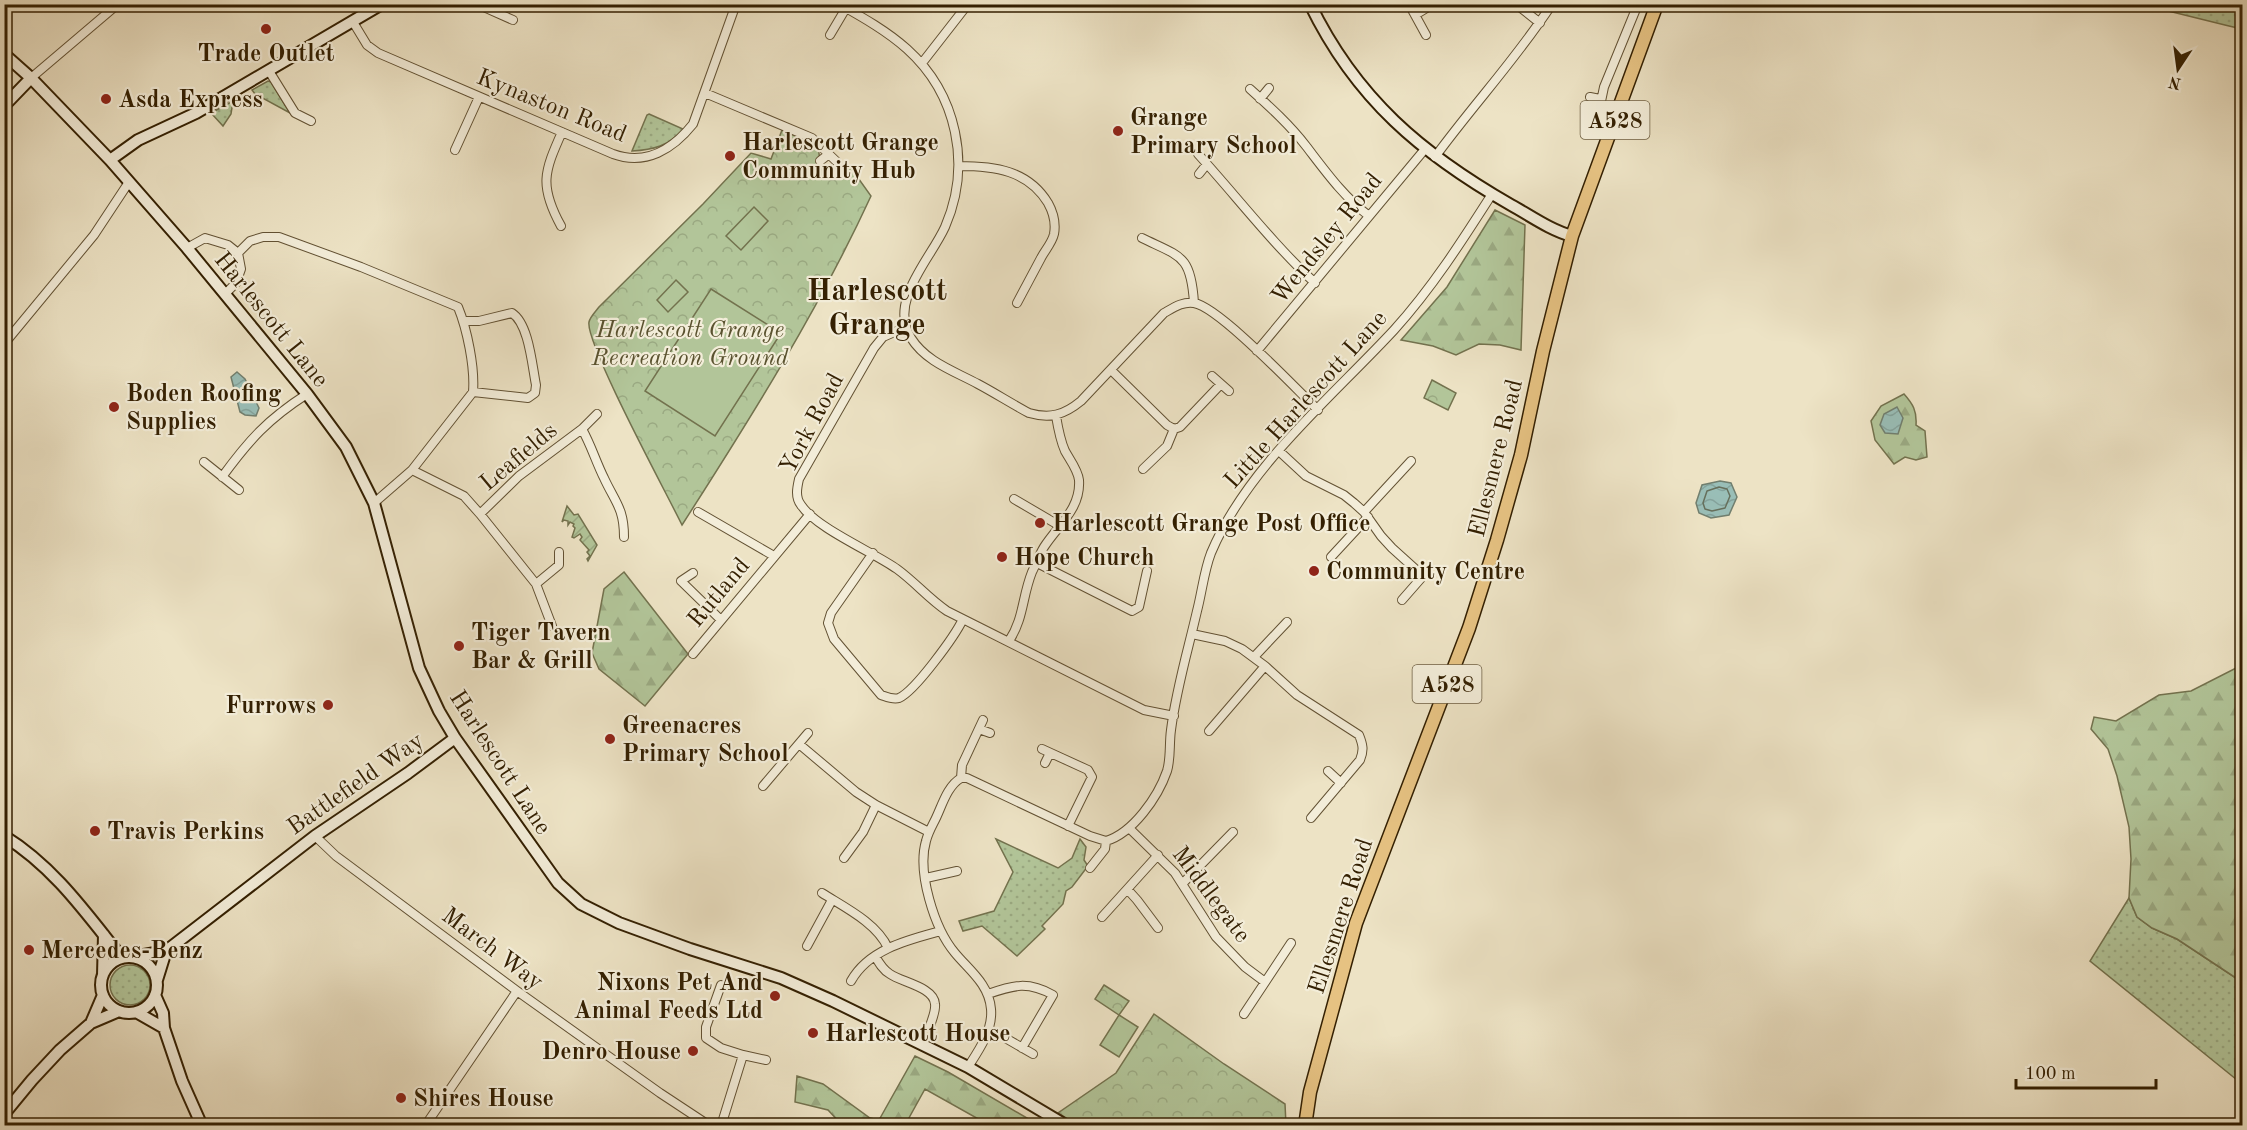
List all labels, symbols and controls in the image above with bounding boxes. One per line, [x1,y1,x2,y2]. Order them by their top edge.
marker: Trade Outlet [259,22,273,36]
north arrow [2148,39,2208,99]
place label: Trade Outlet [197,43,335,67]
street label: Kynaston Road [473,66,630,148]
text: N [2167,72,2183,91]
place label: Asda Express [118,89,263,113]
marker: Asda Express [99,92,113,106]
road number: A528 [1580,101,1650,139]
place label: Grange Primary School [1130,107,1297,159]
marker: Grange Primary School [1111,124,1125,138]
place label: Harlescott Grange Community Hub [742,132,939,184]
marker: Harlescott Grange Community Hub [723,149,737,163]
street label: Wendsley Road [1268,169,1387,309]
street label: Harlescott Lane [209,248,332,392]
district label: Harlescott Grange [807,277,947,341]
street label: Little Harlescott Lane [1221,307,1392,494]
park label: Harlescott Grange Recreation Ground [591,319,789,371]
street label: York Road [776,370,849,478]
street label: Ellesmere Road [1466,377,1528,540]
place label: Boden Roofing Supplies [126,383,282,435]
marker: Boden Roofing Supplies [107,400,121,414]
street label: Leafields [476,419,562,496]
place label: Harlescott Grange Post Office [1052,513,1371,537]
marker: Harlescott Grange Post Office [1033,516,1047,530]
place label: Hope Church [1014,547,1155,571]
marker: Hope Church [995,550,1009,564]
street label: Rutland [684,554,755,632]
place label: Community Centre [1326,561,1525,585]
marker: Community Centre [1307,564,1321,578]
place label: Tiger Tavern Bar & Grill [471,622,611,674]
marker: Tiger Tavern Bar & Grill [452,639,466,653]
road number: A528 [1412,665,1482,703]
street label: Harlescott Lane [444,687,555,839]
place label: Furrows [225,695,316,719]
marker: Furrows [321,698,335,712]
place label: Greenacres Primary School [622,715,789,767]
street label: Battlefield Way [284,729,429,840]
marker: Greenacres Primary School [603,732,617,746]
place label: Travis Perkins [107,821,264,845]
marker: Travis Perkins [88,824,102,838]
street label: Ellesmere Road [1305,836,1378,997]
street label: Middlegate [1167,843,1254,948]
street label: March Way [437,904,547,995]
place label: Mercedes-Benz [41,940,203,964]
marker: Mercedes-Benz [22,943,36,957]
place label: Nixons Pet And Animal Feeds Ltd [574,972,763,1024]
marker: Nixons Pet And Animal Feeds Ltd [768,989,782,1003]
place label: Harlescott House [825,1023,1011,1047]
marker: Harlescott House [806,1026,820,1040]
place label: Denro House [542,1041,681,1065]
marker: Denro House [686,1044,700,1058]
scale bar [2016,1052,2156,1090]
text: 100 m [2025,1065,2076,1083]
place label: Shires House [413,1088,554,1112]
marker: Shires House [394,1091,408,1105]

